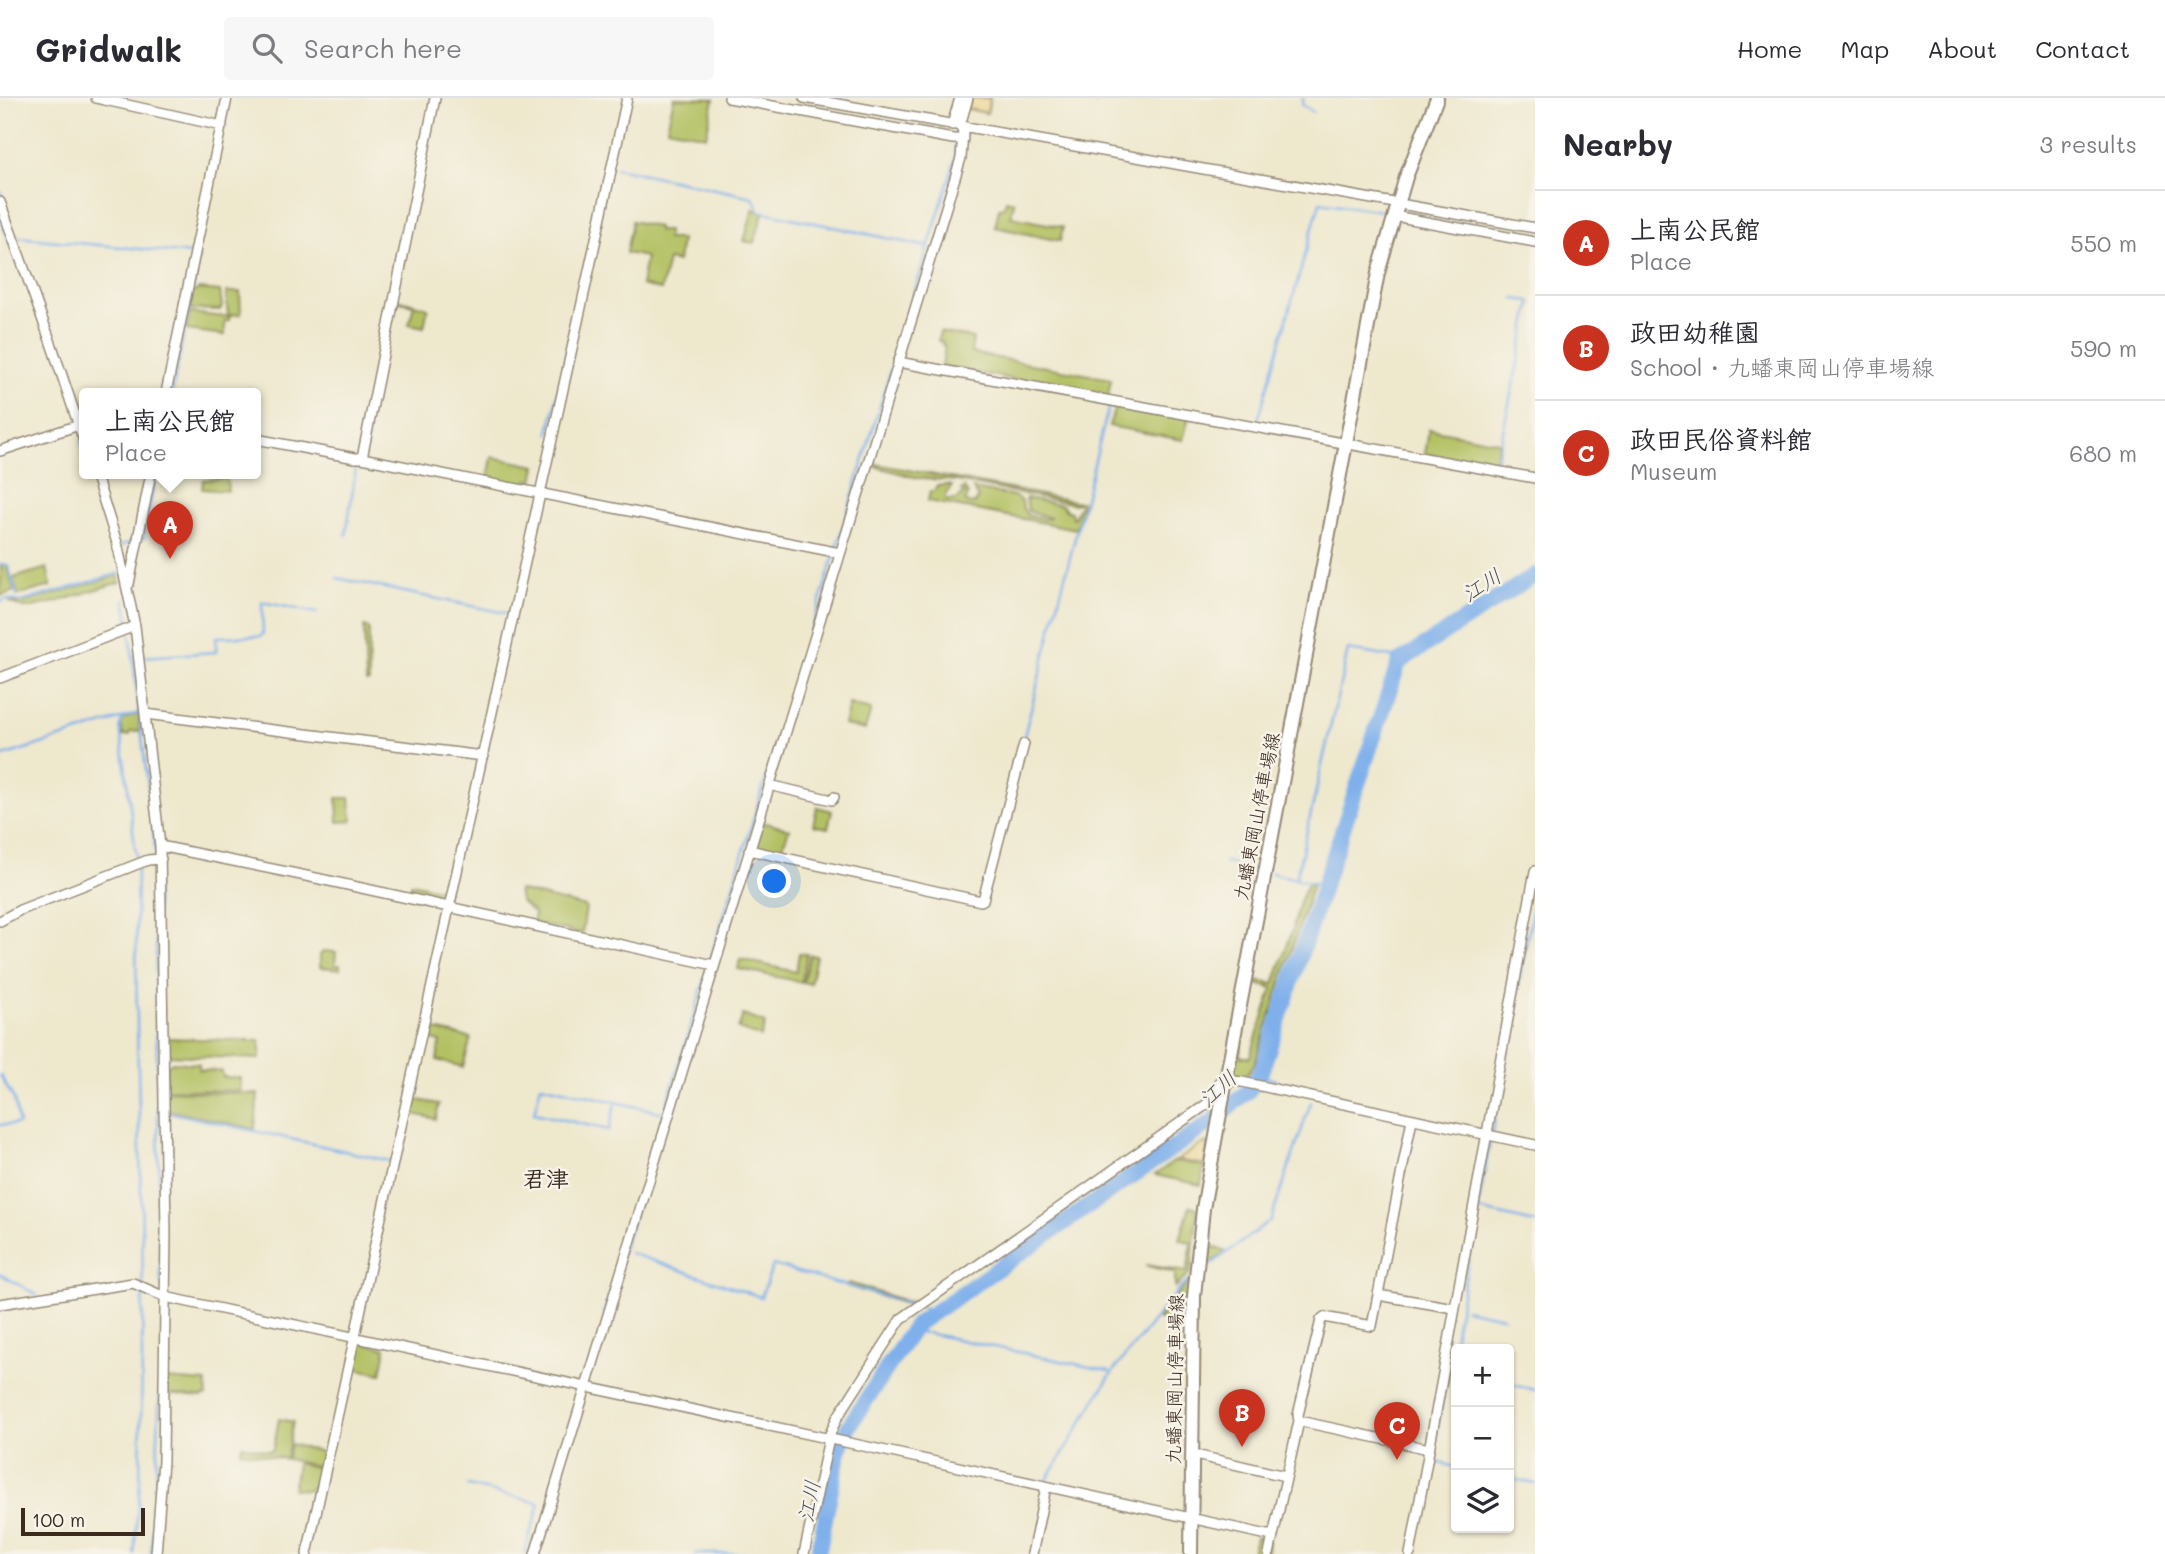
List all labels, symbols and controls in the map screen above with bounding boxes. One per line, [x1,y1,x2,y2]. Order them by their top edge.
search box [224,17,714,80]
text: Gridwalk [35,27,182,70]
icon: search [248,29,286,67]
text: Search here [304,31,462,65]
text: Home [1737,33,1802,64]
text: Map [1840,33,1889,64]
text: About [1927,33,1997,64]
text: Contact [2035,33,2130,64]
text: Nearby [1563,124,1673,164]
text: 3 results [2040,129,2137,159]
text: 上南公民館 [1630,212,1760,246]
text: A [1578,228,1594,258]
text: 550 m [2070,228,2137,258]
text: Place [1630,246,1692,276]
text: 政田幼稚園 [1630,315,1760,349]
text: B [1578,333,1594,363]
text: 590 m [2070,333,2137,363]
text: School · 九蟠東岡山停車場線 [1630,352,1934,382]
popup [79,388,261,479]
text: 上南公民館 [105,403,235,437]
text: 政田民俗資料館 [1630,422,1812,456]
text: Place [105,437,167,467]
text: C [1577,438,1595,468]
text: 680 m [2069,438,2137,468]
text: Museum [1630,456,1717,486]
pin: A [147,501,193,559]
water label: 江川 [1456,561,1506,607]
street label: 九蟠東岡山停車場線 [1227,730,1285,902]
your location [757,864,791,898]
water label: 江川 [1192,1064,1242,1112]
district label: 君津 [523,1163,569,1193]
street label: 九蟠東岡山停車場線 [1160,1293,1188,1465]
map controls [1451,1344,1514,1533]
button: + [1451,1344,1514,1407]
pin: B [1219,1389,1265,1447]
pin: C [1374,1402,1420,1460]
button: − [1451,1407,1514,1470]
button: layers [1451,1470,1514,1533]
water label: 江川 [791,1478,825,1524]
scale bar [21,1505,145,1537]
text: 100 m [32,1507,85,1532]

